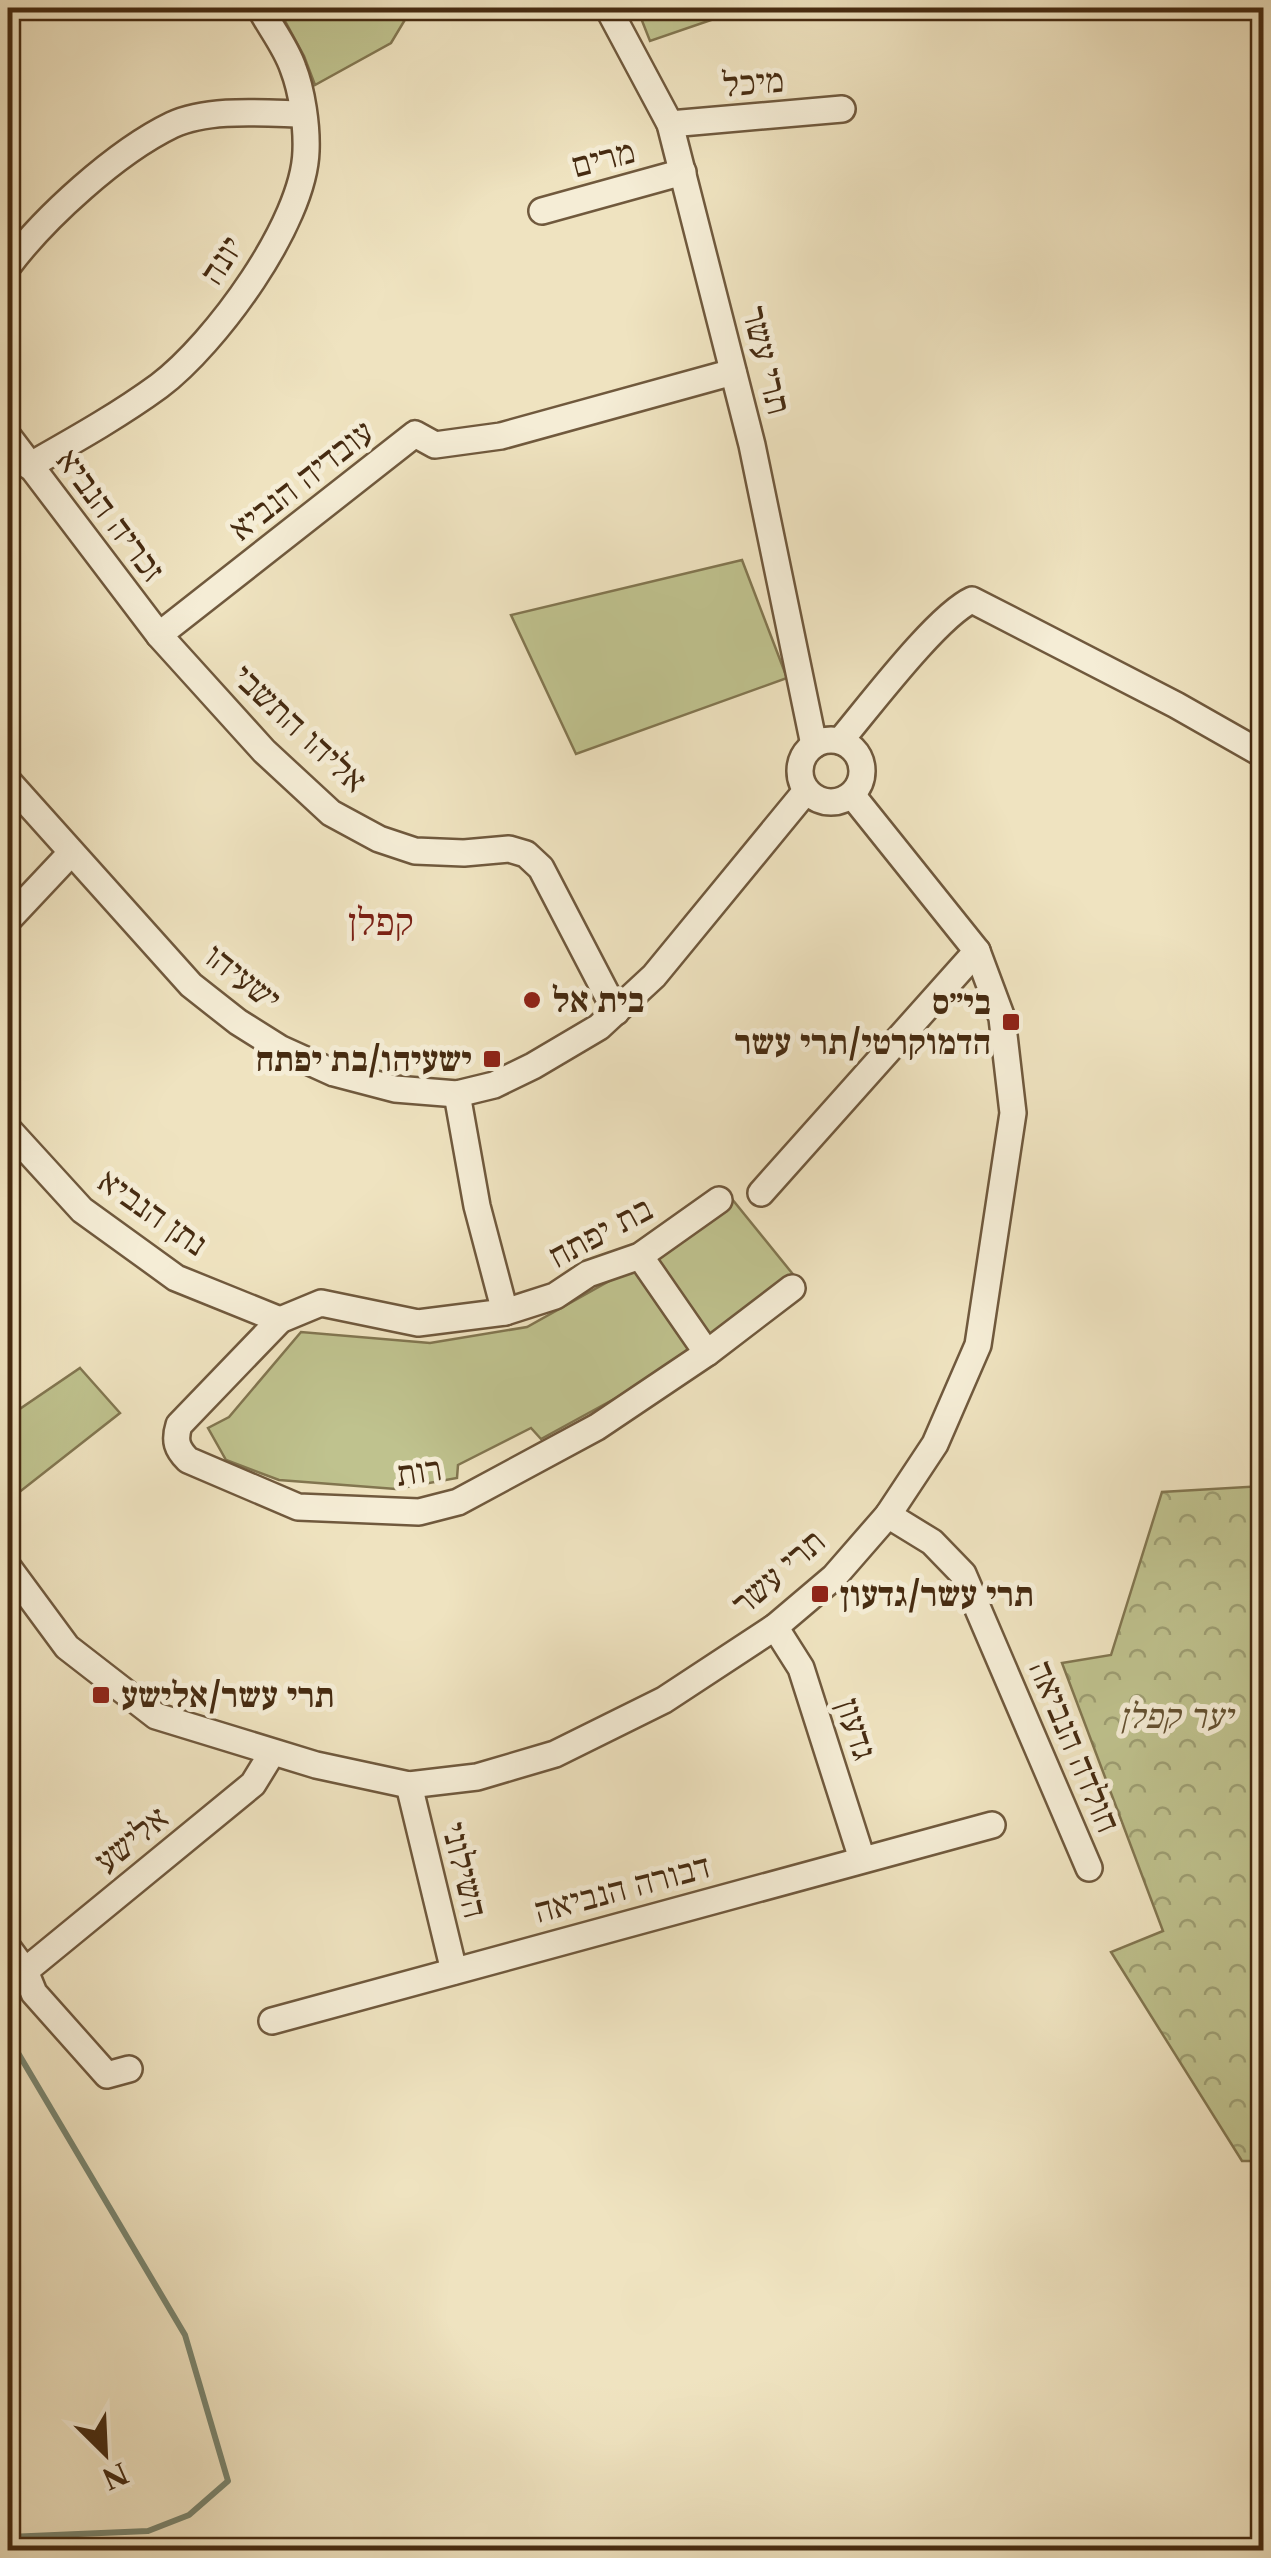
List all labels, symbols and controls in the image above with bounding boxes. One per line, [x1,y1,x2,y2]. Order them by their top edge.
street label: מיכל [720,57,786,106]
street label: מרים [566,128,639,187]
street label: יונה [189,227,252,292]
street label: תרי עשר [733,301,802,419]
street label: עובדיה הנביא [220,410,382,549]
street label: זכריה הנביא [48,440,175,590]
street label: אליהו התשבי [224,654,377,801]
district label: קפלן [348,898,414,945]
street label: ישעיהו [196,933,290,1020]
place label: בית אל [552,978,644,1021]
place label: בי״ס הדמוקרטי/תרי עשר [735,980,991,1063]
marker: בית אל [521,989,543,1011]
marker: בי״ס הדמוקרטי/תרי עשר [1000,1011,1022,1033]
place label: ישעיהו/בת יפתח [255,1037,472,1080]
marker: ישעיהו/בת יפתח [481,1048,503,1070]
street label: נתן הנביא [90,1159,216,1265]
street label: בת יפתח [540,1186,659,1277]
street label: רות [393,1446,445,1495]
street label: תרי עשר [722,1519,833,1624]
place label: תרי עשר/גדעון [840,1572,1034,1615]
marker: תרי עשר/גדעון [809,1583,831,1605]
street label: חולדה הנביאה [1020,1653,1131,1838]
place label: תרי עשר/אלישע [121,1673,335,1716]
marker: תרי עשר/אלישע [90,1684,112,1706]
street label: גדעון [827,1693,887,1765]
park label: יער קפלן [1120,1694,1236,1737]
street label: אלישע [85,1796,177,1882]
street label: השילוני [433,1818,498,1922]
street label: דבורה הנביאה [529,1843,715,1932]
north arrow [55,2403,155,2503]
text: N [97,2455,133,2496]

